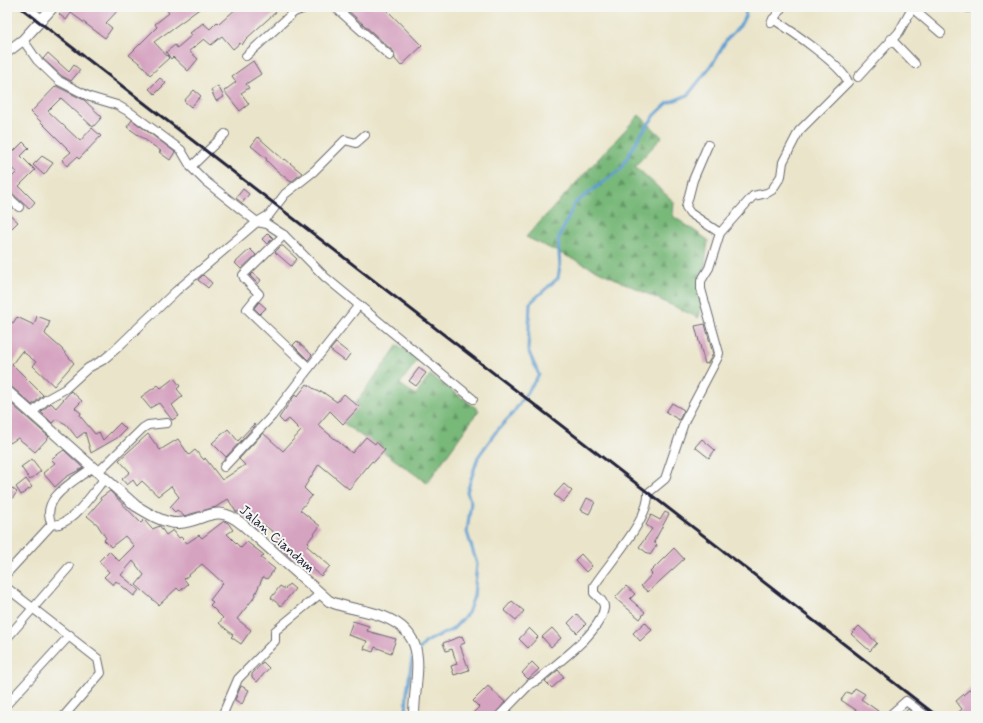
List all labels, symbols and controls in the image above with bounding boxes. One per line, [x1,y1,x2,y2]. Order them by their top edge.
street label: Jalan Ciandam [235,501,319,577]

